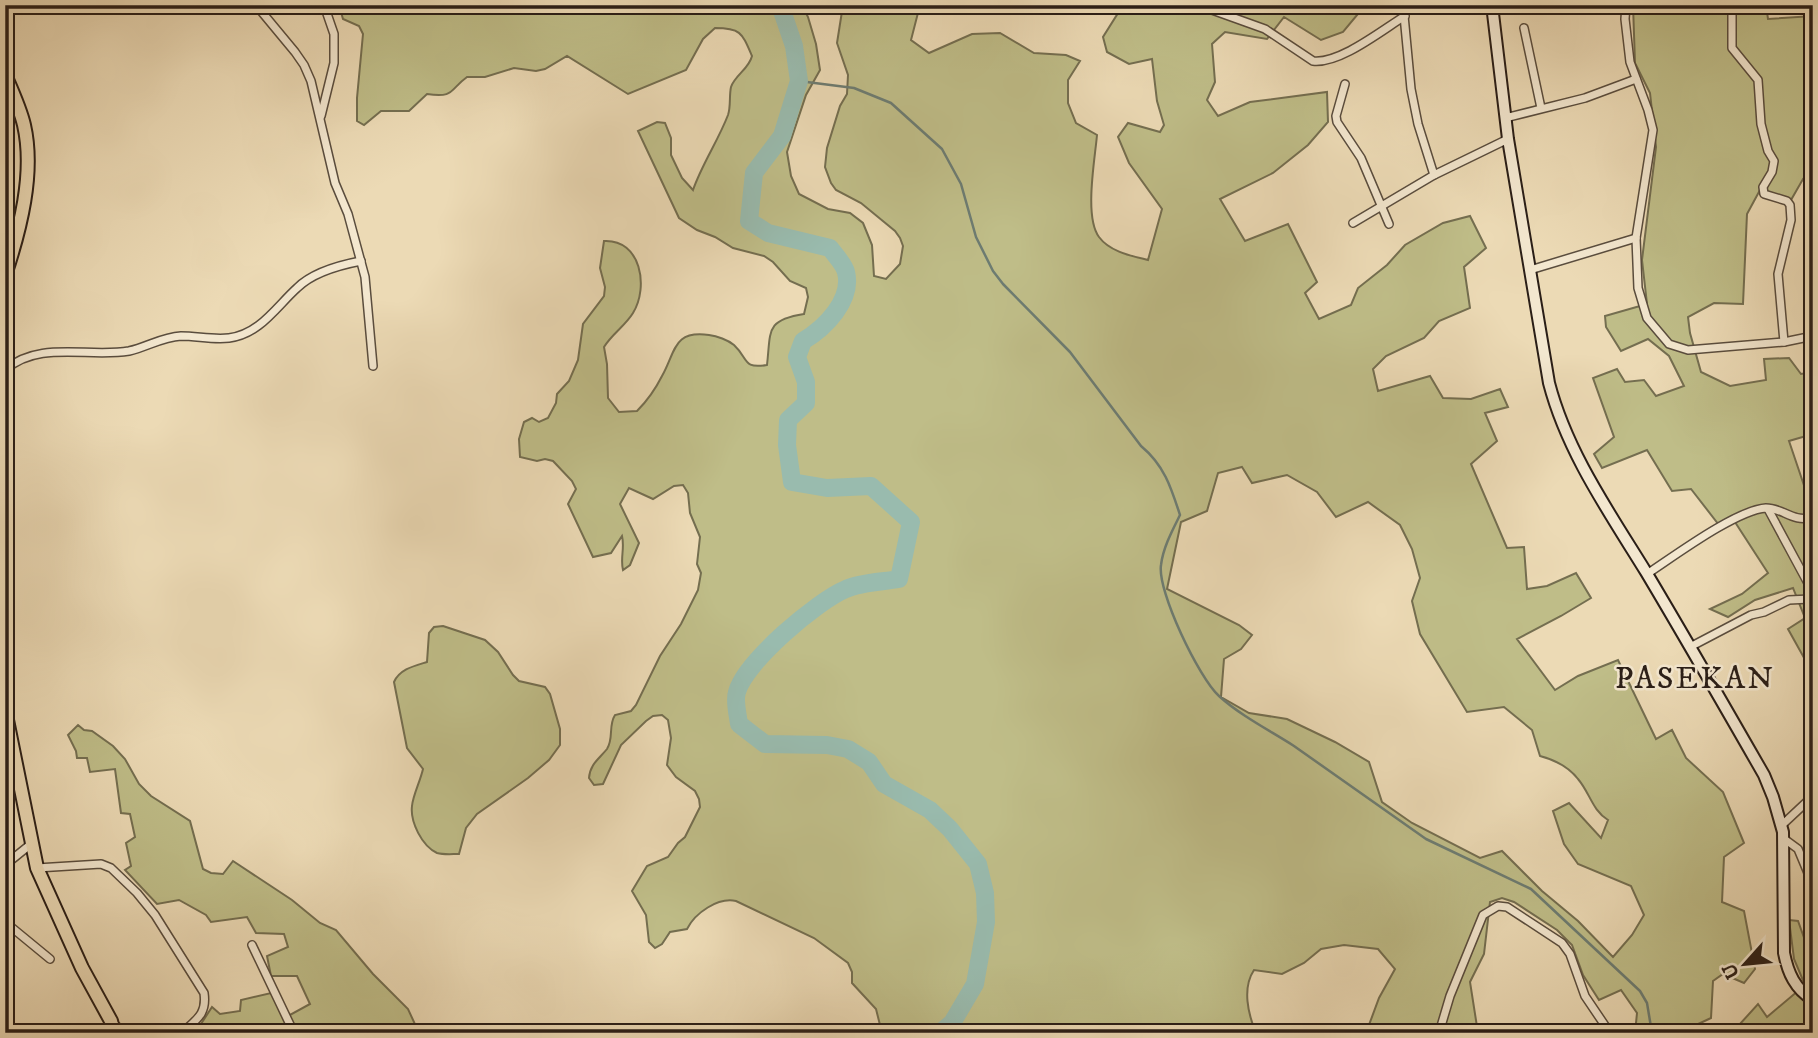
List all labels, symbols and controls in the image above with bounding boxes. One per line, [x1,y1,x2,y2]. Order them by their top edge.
district label: PASEKAN [1615,659,1775,699]
north arrow [1710,930,1780,1000]
text: U [1717,959,1745,983]

